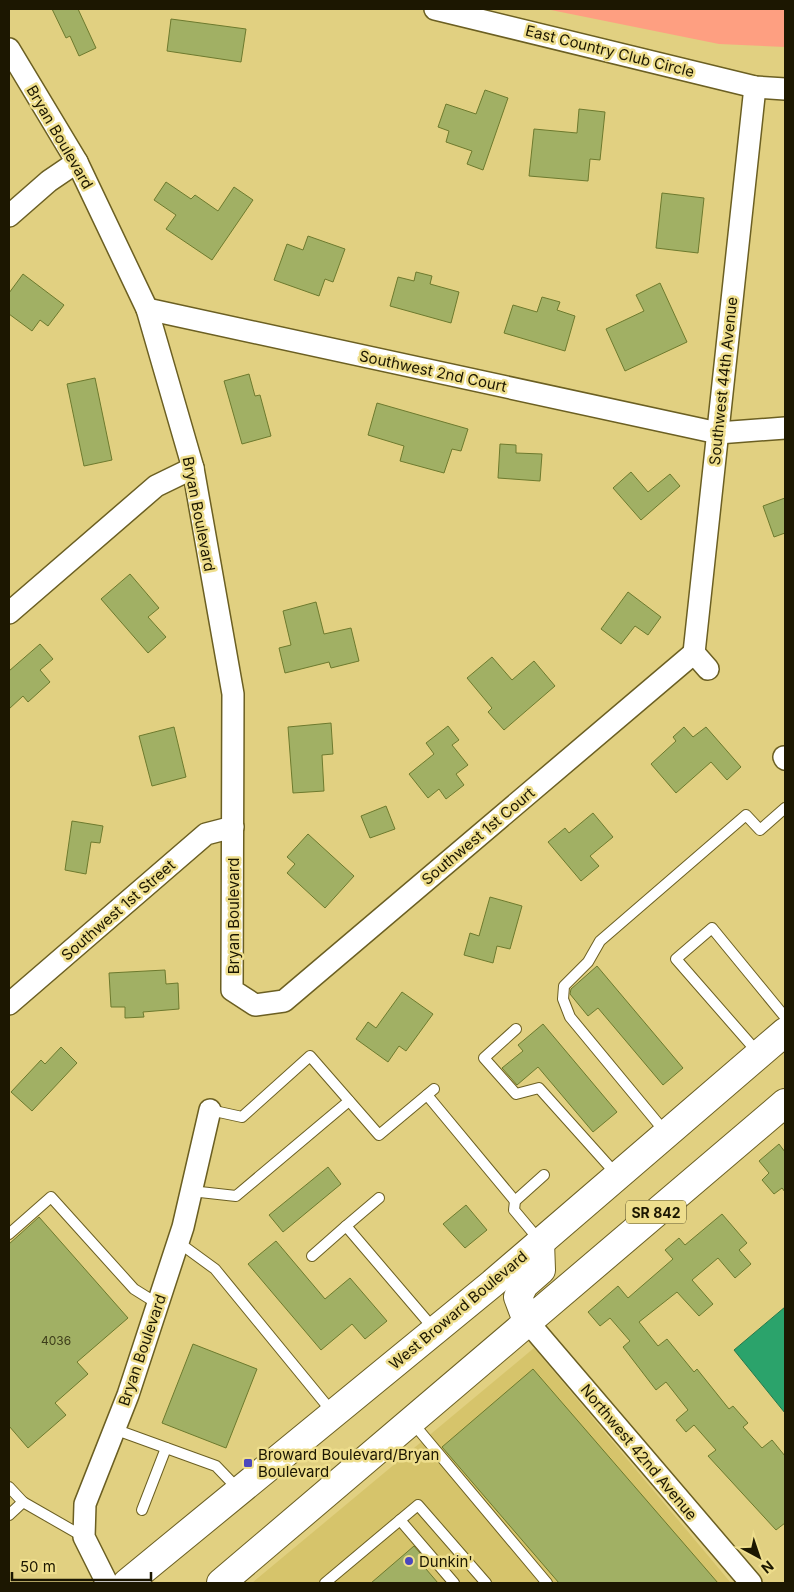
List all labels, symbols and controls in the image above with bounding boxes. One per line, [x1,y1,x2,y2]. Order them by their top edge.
street label: East Country Club Circle [524,21,696,81]
street label: Bryan Boulevard [23,82,97,192]
street label: Southwest 44th Avenue [705,296,741,466]
street label: Southwest 2nd Court [358,346,508,396]
street label: Bryan Boulevard [179,455,219,573]
street label: Southwest 1st Court [418,783,538,889]
street label: Southwest 1st Street [57,855,179,965]
street label: Bryan Boulevard [224,858,243,974]
road number: SR 842 [626,1200,686,1224]
street label: West Broward Boulevard [385,1247,531,1373]
street label: Bryan Boulevard [114,1292,170,1408]
house number: 4036 [41,1333,71,1348]
street label: Northwest 42nd Avenue [577,1380,701,1524]
place label: Broward Boulevard/Bryan Boulevard [258,1445,439,1481]
marker: Broward Boulevard/Bryan Boulevard [242,1457,254,1469]
north arrow [734,1532,784,1582]
scale bar [12,1550,151,1582]
place label: Dunkin' [419,1552,473,1571]
marker: Dunkin' [403,1555,415,1567]
text: 50 m [20,1557,56,1576]
text: N [758,1557,777,1577]

